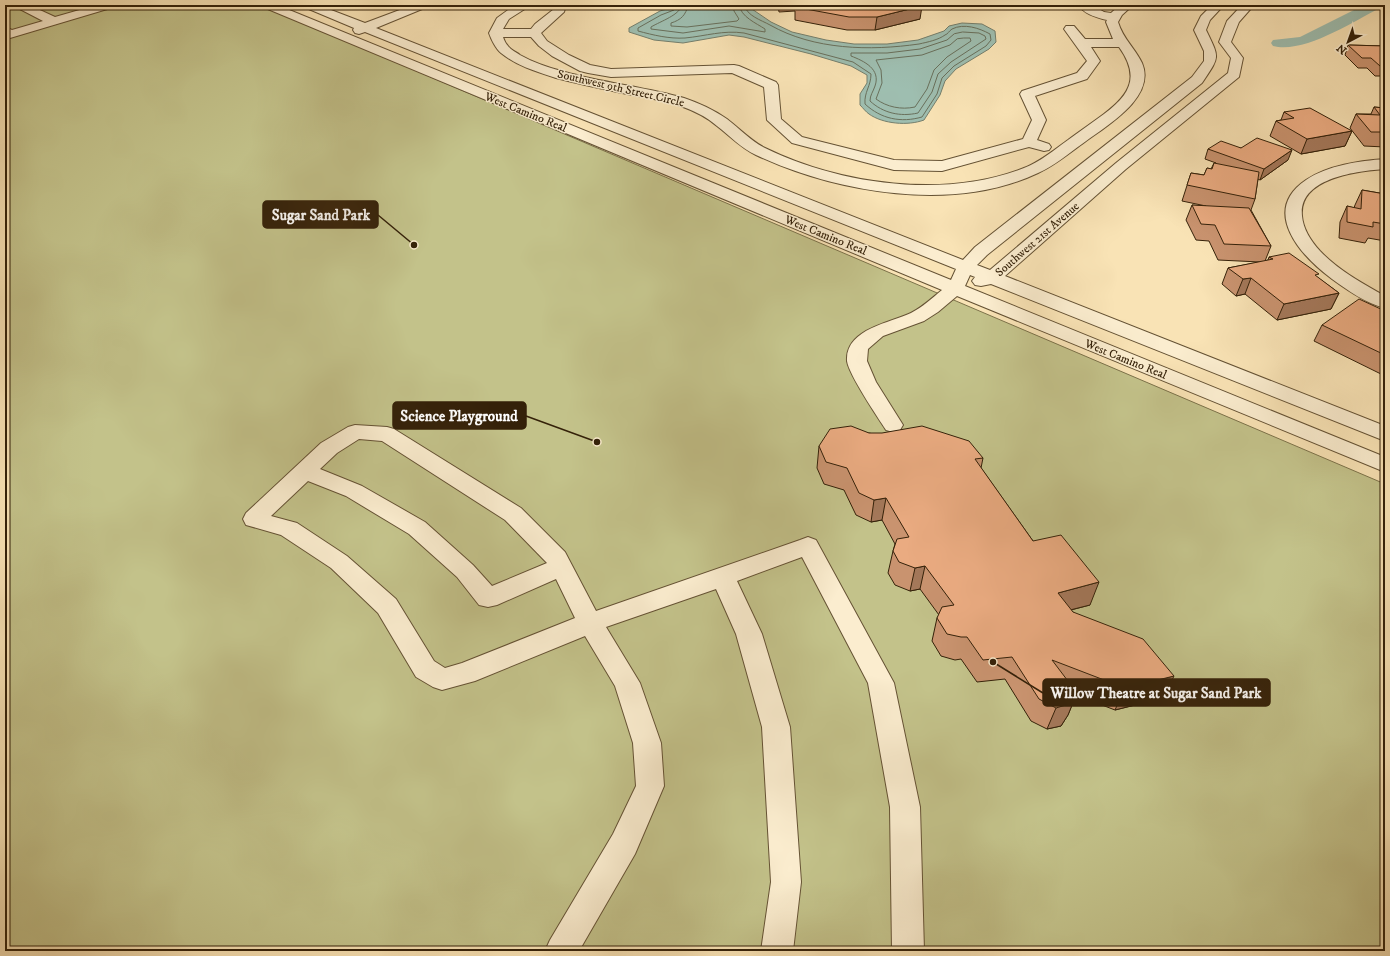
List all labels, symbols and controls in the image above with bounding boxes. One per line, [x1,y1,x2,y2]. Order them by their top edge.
north arrow [1328,22,1368,62]
text: N [1334,41,1350,57]
street label: Southwest 9th Street Circle [556,67,686,110]
street label: West Camino Real [482,89,569,136]
street label: Southwest 21st Avenue [992,199,1082,280]
callout: Sugar Sand Park [263,201,378,228]
text: Sugar Sand Park [272,206,371,225]
street label: West Camino Real [782,212,869,259]
street label: West Camino Real [1082,336,1169,383]
callout: Science Playground [393,402,526,429]
text: Science Playground [400,407,518,426]
callout: Willow Theatre at Sugar Sand Park [1043,679,1270,706]
text: Willow Theatre at Sugar Sand Park [1050,684,1262,703]

